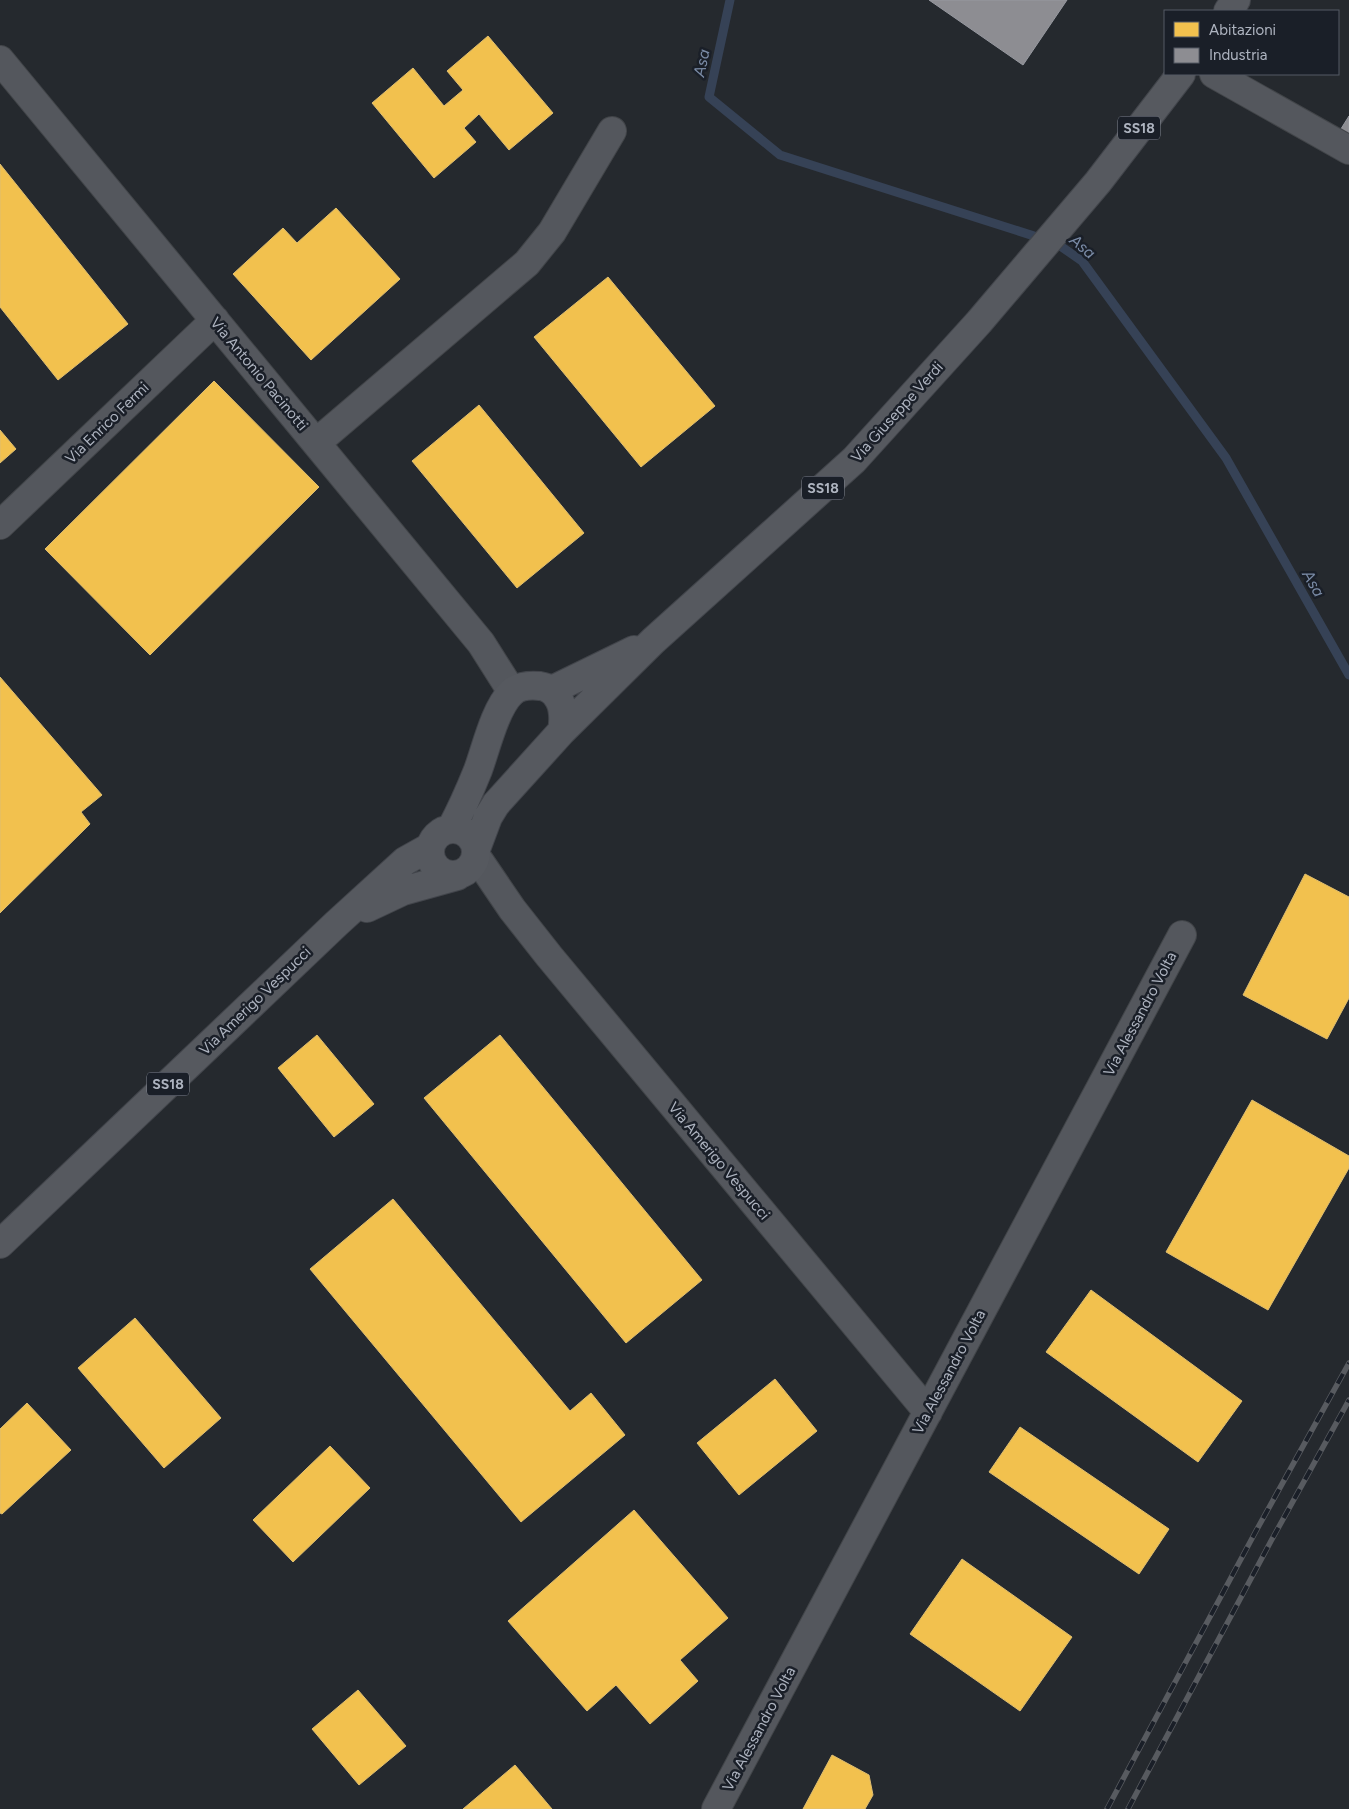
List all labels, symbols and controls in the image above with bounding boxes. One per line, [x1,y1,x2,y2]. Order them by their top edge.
legend [1164,10,1339,75]
text: Abitazioni [1209,21,1276,39]
text: Industria [1209,46,1267,64]
water label: Asa [689,48,714,80]
road number: SS18 [1118,116,1160,140]
water label: Asa [1065,230,1099,263]
street label: Via Antonio Pacinotti [206,314,312,434]
street label: Via Giuseppe Verdi [847,358,947,466]
street label: Via Enrico Fermi [61,379,153,467]
road number: SS18 [802,476,844,499]
water label: Asa [1298,566,1329,600]
street label: Via Amerigo Vespucci [196,943,314,1059]
street label: Via Alessandro Volta [1100,949,1180,1079]
road number: SS18 [147,1072,189,1096]
street label: Via Amerigo Vespucci [665,1099,773,1223]
street label: Via Alessandro Volta [909,1307,989,1437]
street label: Via Alessandro Volta [719,1664,799,1794]

